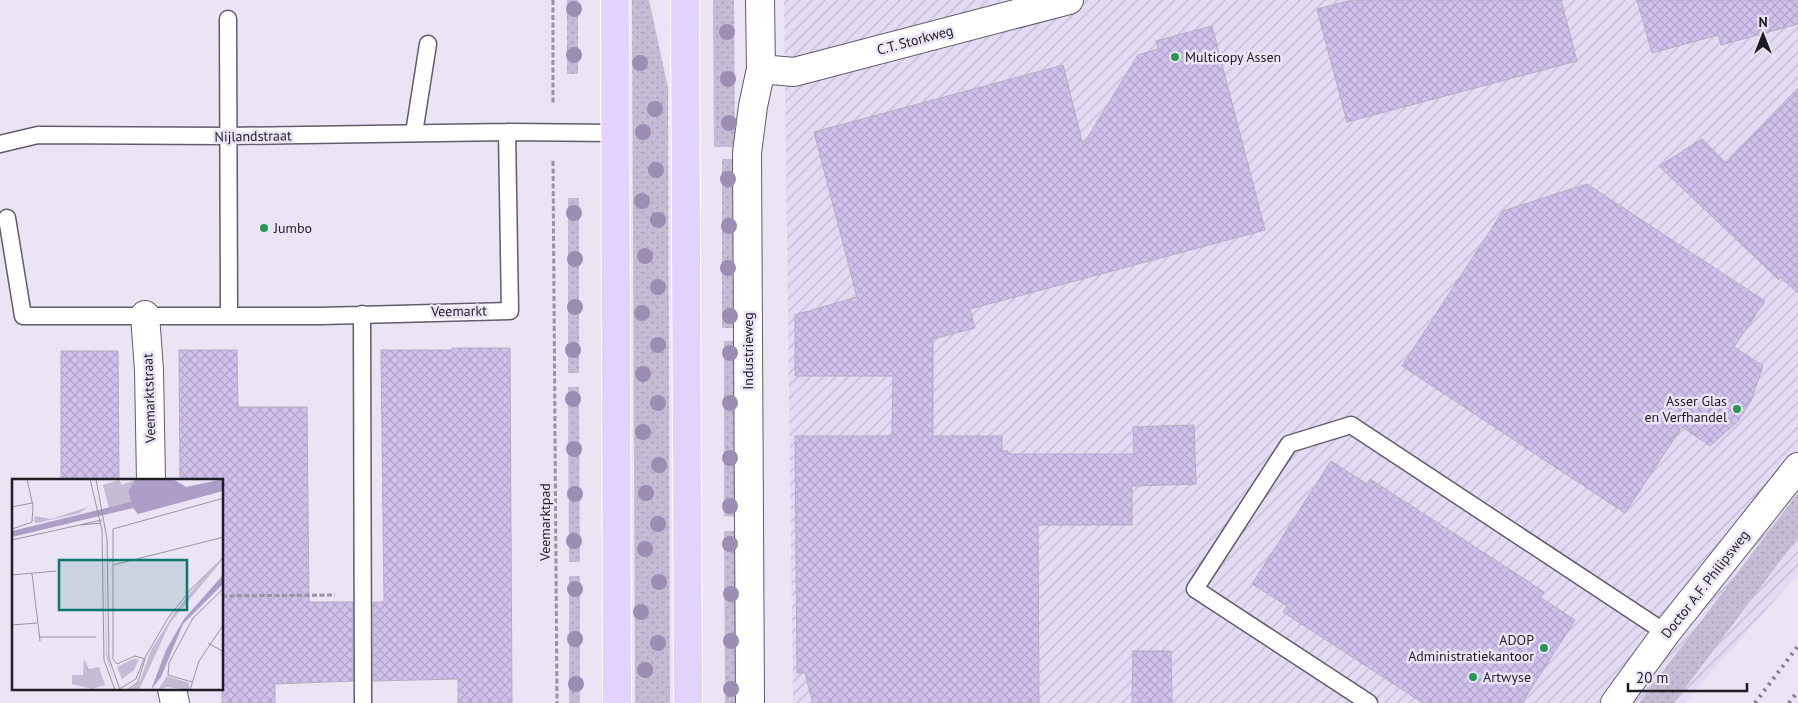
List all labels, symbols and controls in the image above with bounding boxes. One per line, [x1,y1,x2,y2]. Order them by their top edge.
north arrow [1738,10,1788,60]
text: N [1758,13,1768,31]
street label: C.T. Storkweg [875,21,955,59]
place label: Multicopy Assen [1185,48,1281,66]
marker: Multicopy Assen [1169,51,1181,63]
street label: Nijlandstraat [214,126,292,146]
place label: Jumbo [273,219,312,237]
marker: Jumbo [258,222,270,234]
street label: Veemarkt [430,302,487,321]
street label: Industrieweg [739,312,757,390]
street label: Veemarktstraat [138,353,160,444]
place label: Asser Glas en Verfhandel [1644,392,1727,426]
marker: Asser Glas en Verfhandel [1731,403,1743,415]
inset map [12,479,224,690]
street label: Veemarktpad [536,483,554,562]
street label: Doctor A.F. Philipsweg [1657,526,1753,642]
place label: ADOP Administratiekantoor [1408,631,1534,665]
marker: ADOP Administratiekantoor [1538,642,1550,654]
scale bar [1628,660,1747,692]
place label: Artwyse [1483,668,1531,686]
text: 20 m [1636,668,1669,687]
marker: Artwyse [1467,671,1479,683]

